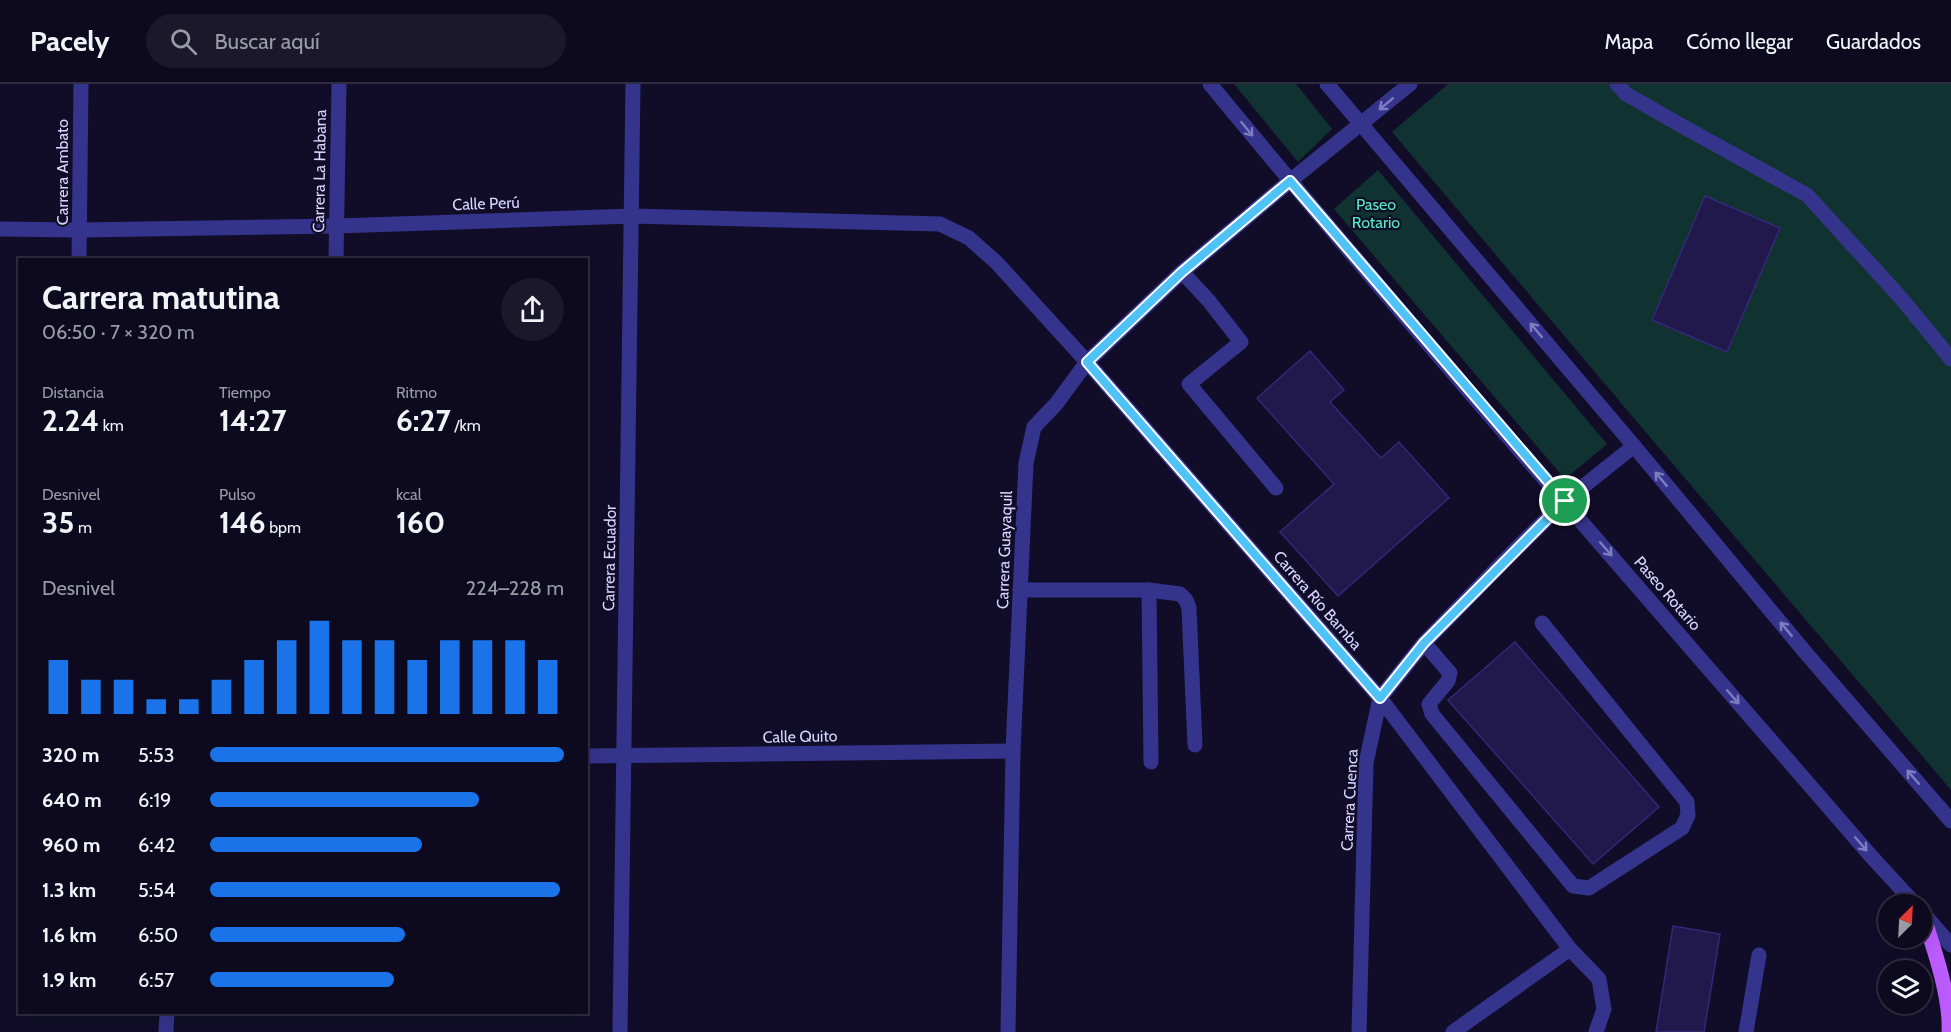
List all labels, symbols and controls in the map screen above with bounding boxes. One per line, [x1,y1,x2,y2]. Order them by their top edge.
search box [146,14,566,68]
text: Pacely [30,24,110,58]
icon: search [167,25,200,58]
text: Buscar aquí [215,28,320,55]
text: Mapa [1605,29,1653,54]
text: Cómo llegar [1686,29,1793,54]
text: Guardados [1826,29,1921,54]
one-way arrow [1379,97,1394,111]
street label: Carrera La Habana [309,109,330,233]
street label: Carrera Ambato [53,119,72,225]
one-way arrow [1241,121,1254,137]
street label: Calle Perú [452,193,520,214]
park label: Paseo Rotario [1352,195,1400,232]
text: Carrera matutina [42,277,280,317]
button: share [501,278,564,341]
text: 06:50 · 7 × 320 m [42,320,195,344]
one-way arrow [1529,322,1542,338]
text: Distancia [42,383,104,402]
text: Tiempo [219,383,271,402]
text: Ritmo [396,383,437,402]
text: 2.24 [42,402,99,439]
text: 14:27 [219,402,287,439]
text: 6:27 [396,402,451,439]
text: km [99,416,124,435]
text: /km [451,416,481,435]
one-way arrow [1655,471,1668,487]
pin [1539,475,1590,526]
icon: arrive [1548,484,1581,517]
text: Desnivel [42,485,100,504]
text: Pulso [219,485,256,504]
text: kcal [396,485,422,504]
street label: Carrera Guayaquil [993,490,1016,610]
text: 35 [42,504,74,541]
text: 146 [219,504,266,541]
text: 160 [396,504,445,541]
street label: Carrera Ecuador [599,504,620,611]
text: m [74,518,92,537]
text: bpm [266,518,301,537]
one-way arrow [1599,541,1613,556]
street label: Carrera Río Bamba [1269,547,1366,654]
street label: Paseo Rotario [1630,552,1705,634]
text: Desnivel [42,576,115,600]
text: 224–228 m [466,576,564,600]
one-way arrow [1779,621,1792,637]
one-way arrow [1726,689,1740,704]
street label: Calle Quito [762,726,838,747]
text: 320 m [42,743,99,767]
text: 5:53 [138,743,175,767]
street label: Carrera Cuenca [1337,748,1362,851]
one-way arrow [1906,770,1920,785]
text: 640 m [42,788,102,812]
text: 6:19 [138,788,171,812]
text: 960 m [42,833,100,857]
text: 6:42 [138,833,176,857]
one-way arrow [1854,836,1868,851]
text: 1.3 km [42,878,96,902]
text: 5:54 [138,878,175,902]
north arrow [1878,894,1932,948]
map controls [1878,894,1932,1014]
text: 1.6 km [42,923,97,947]
text: 6:50 [138,923,178,947]
button: layers [1878,960,1932,1014]
text: 1.9 km [42,968,96,992]
text: 6:57 [138,968,174,992]

